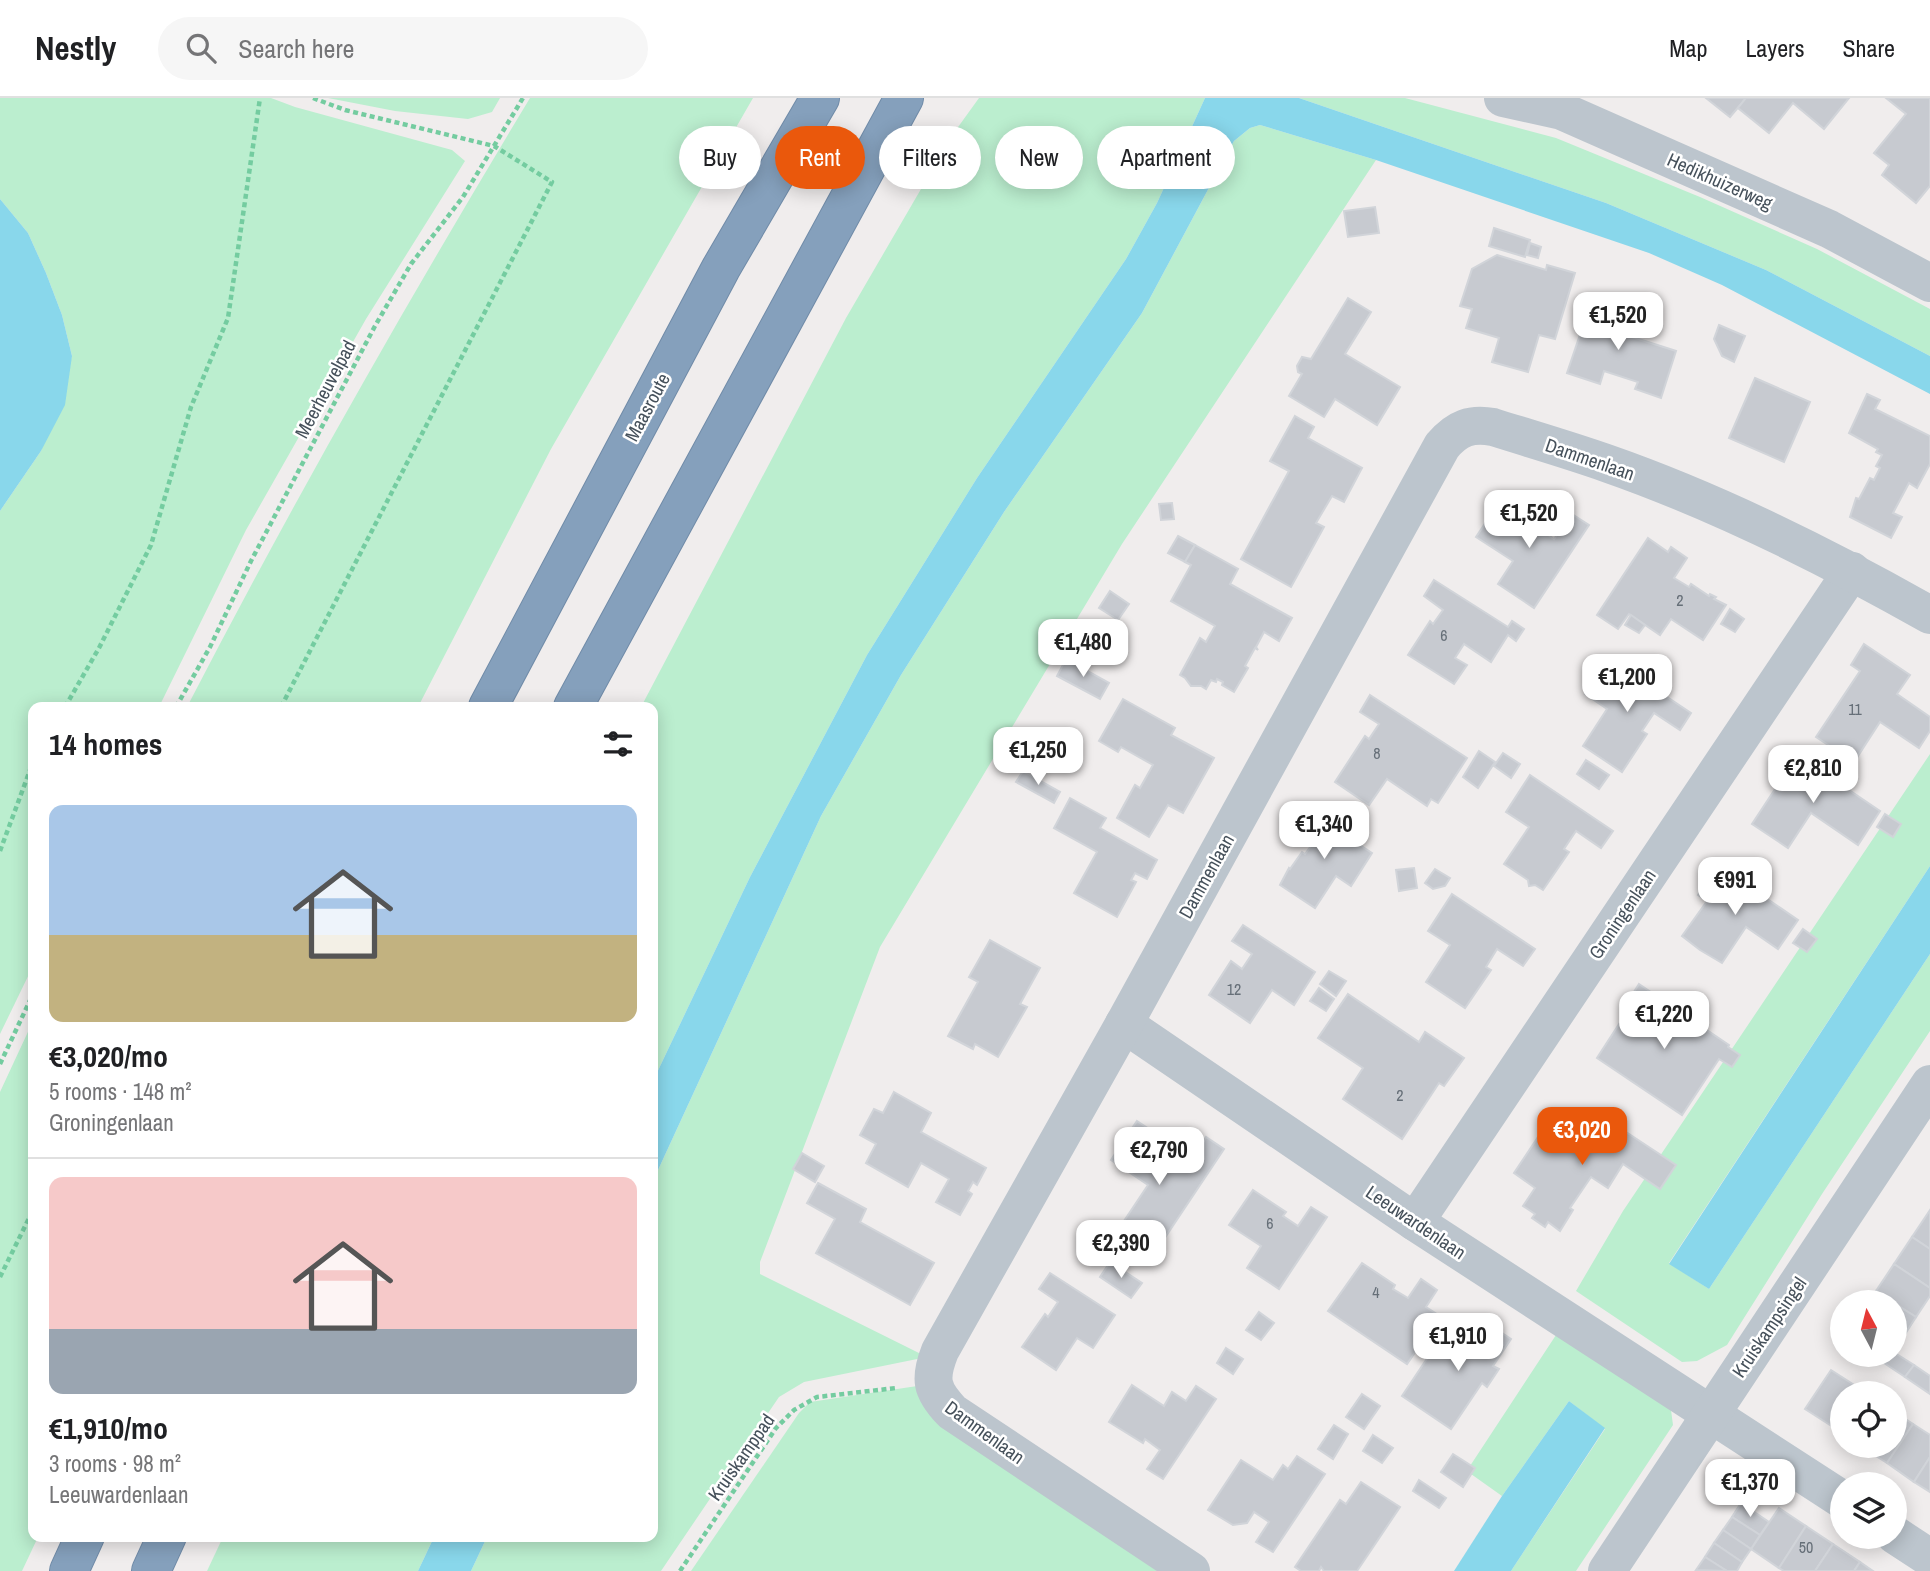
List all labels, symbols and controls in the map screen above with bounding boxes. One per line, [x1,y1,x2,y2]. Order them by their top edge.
search box [158,17,648,80]
text: Nestly [35,26,116,70]
icon: search [182,29,220,67]
text: Search here [238,31,354,66]
text: Map [1669,32,1707,64]
text: Layers [1745,32,1804,64]
text: Share [1842,32,1895,64]
chip: Buy [679,126,761,189]
chip: Rent [775,126,865,189]
chip: Filters [879,126,981,189]
chip: New [995,126,1083,189]
chip: Apartment [1097,126,1235,189]
street label: Hedikhuizerweg [1663,146,1777,216]
pin: €1,520 [1561,292,1675,352]
text: €1,520 [1589,299,1647,330]
street label: Meerheuvelpad [288,335,362,443]
street label: Maasroute [618,368,676,446]
street label: Dammenlaan [1542,432,1638,486]
pin: €1,520 [1472,490,1586,550]
text: €1,520 [1500,497,1558,528]
house number: 2 [1676,589,1684,611]
pin: €1,480 [1026,620,1140,679]
house number: 6 [1440,624,1448,646]
text: €1,480 [1054,626,1112,657]
pin: €1,200 [1570,654,1684,714]
text: €1,200 [1598,661,1656,692]
house number: 11 [1848,698,1863,720]
text: 14 homes [49,724,163,764]
icon: filters [599,725,637,763]
pin: €1,250 [981,728,1095,787]
text: €1,250 [1009,734,1067,765]
house number: 8 [1373,742,1381,764]
pin: €2,810 [1756,746,1870,805]
text: €2,810 [1784,752,1842,783]
pin: €1,340 [1267,802,1381,861]
text: €1,340 [1295,808,1353,839]
street label: Dammenlaan [1172,829,1240,923]
icon: home [280,851,406,977]
pin: €991 [1694,858,1776,917]
street label: Groningenlaan [1582,864,1662,964]
text: €991 [1714,864,1756,895]
house number: 12 [1227,978,1241,1000]
pin: €1,220 [1607,992,1721,1051]
text: €1,220 [1635,998,1693,1029]
text: €3,020/mo [49,1036,168,1076]
text: 5 rooms · 148 m² [49,1076,192,1107]
house number: 2 [1396,1084,1404,1106]
text: Groningenlaan [49,1107,174,1138]
pin: €3,020 [1525,1108,1639,1167]
text: €3,020 [1553,1114,1611,1145]
pin: €2,790 [1102,1128,1216,1187]
text: €2,790 [1130,1134,1188,1165]
street label: Leeuwardenlaan [1361,1179,1471,1265]
house number: 6 [1266,1212,1274,1234]
pin: €2,390 [1064,1220,1178,1280]
icon: home [280,1223,406,1349]
text: €2,390 [1092,1227,1150,1258]
street label: Kruiskampsingel [1726,1272,1812,1382]
house number: 4 [1372,1281,1380,1303]
north arrow [1830,1290,1908,1367]
map controls [1830,1290,1907,1549]
pin: €1,910 [1401,1314,1515,1373]
text: €1,910 [1429,1320,1487,1351]
button: locate [1830,1381,1907,1458]
street label: Dammenlaan [940,1394,1030,1470]
text: €1,910/mo [49,1408,168,1448]
street label: Kruiskamppad [702,1408,780,1506]
text: 3 rooms · 98 m² [49,1448,181,1479]
pin: €1,370 [1693,1460,1807,1519]
text: €1,370 [1721,1466,1779,1497]
button: layers [1830,1472,1907,1549]
text: Leeuwardenlaan [49,1479,188,1510]
house number: 50 [1799,1536,1813,1558]

